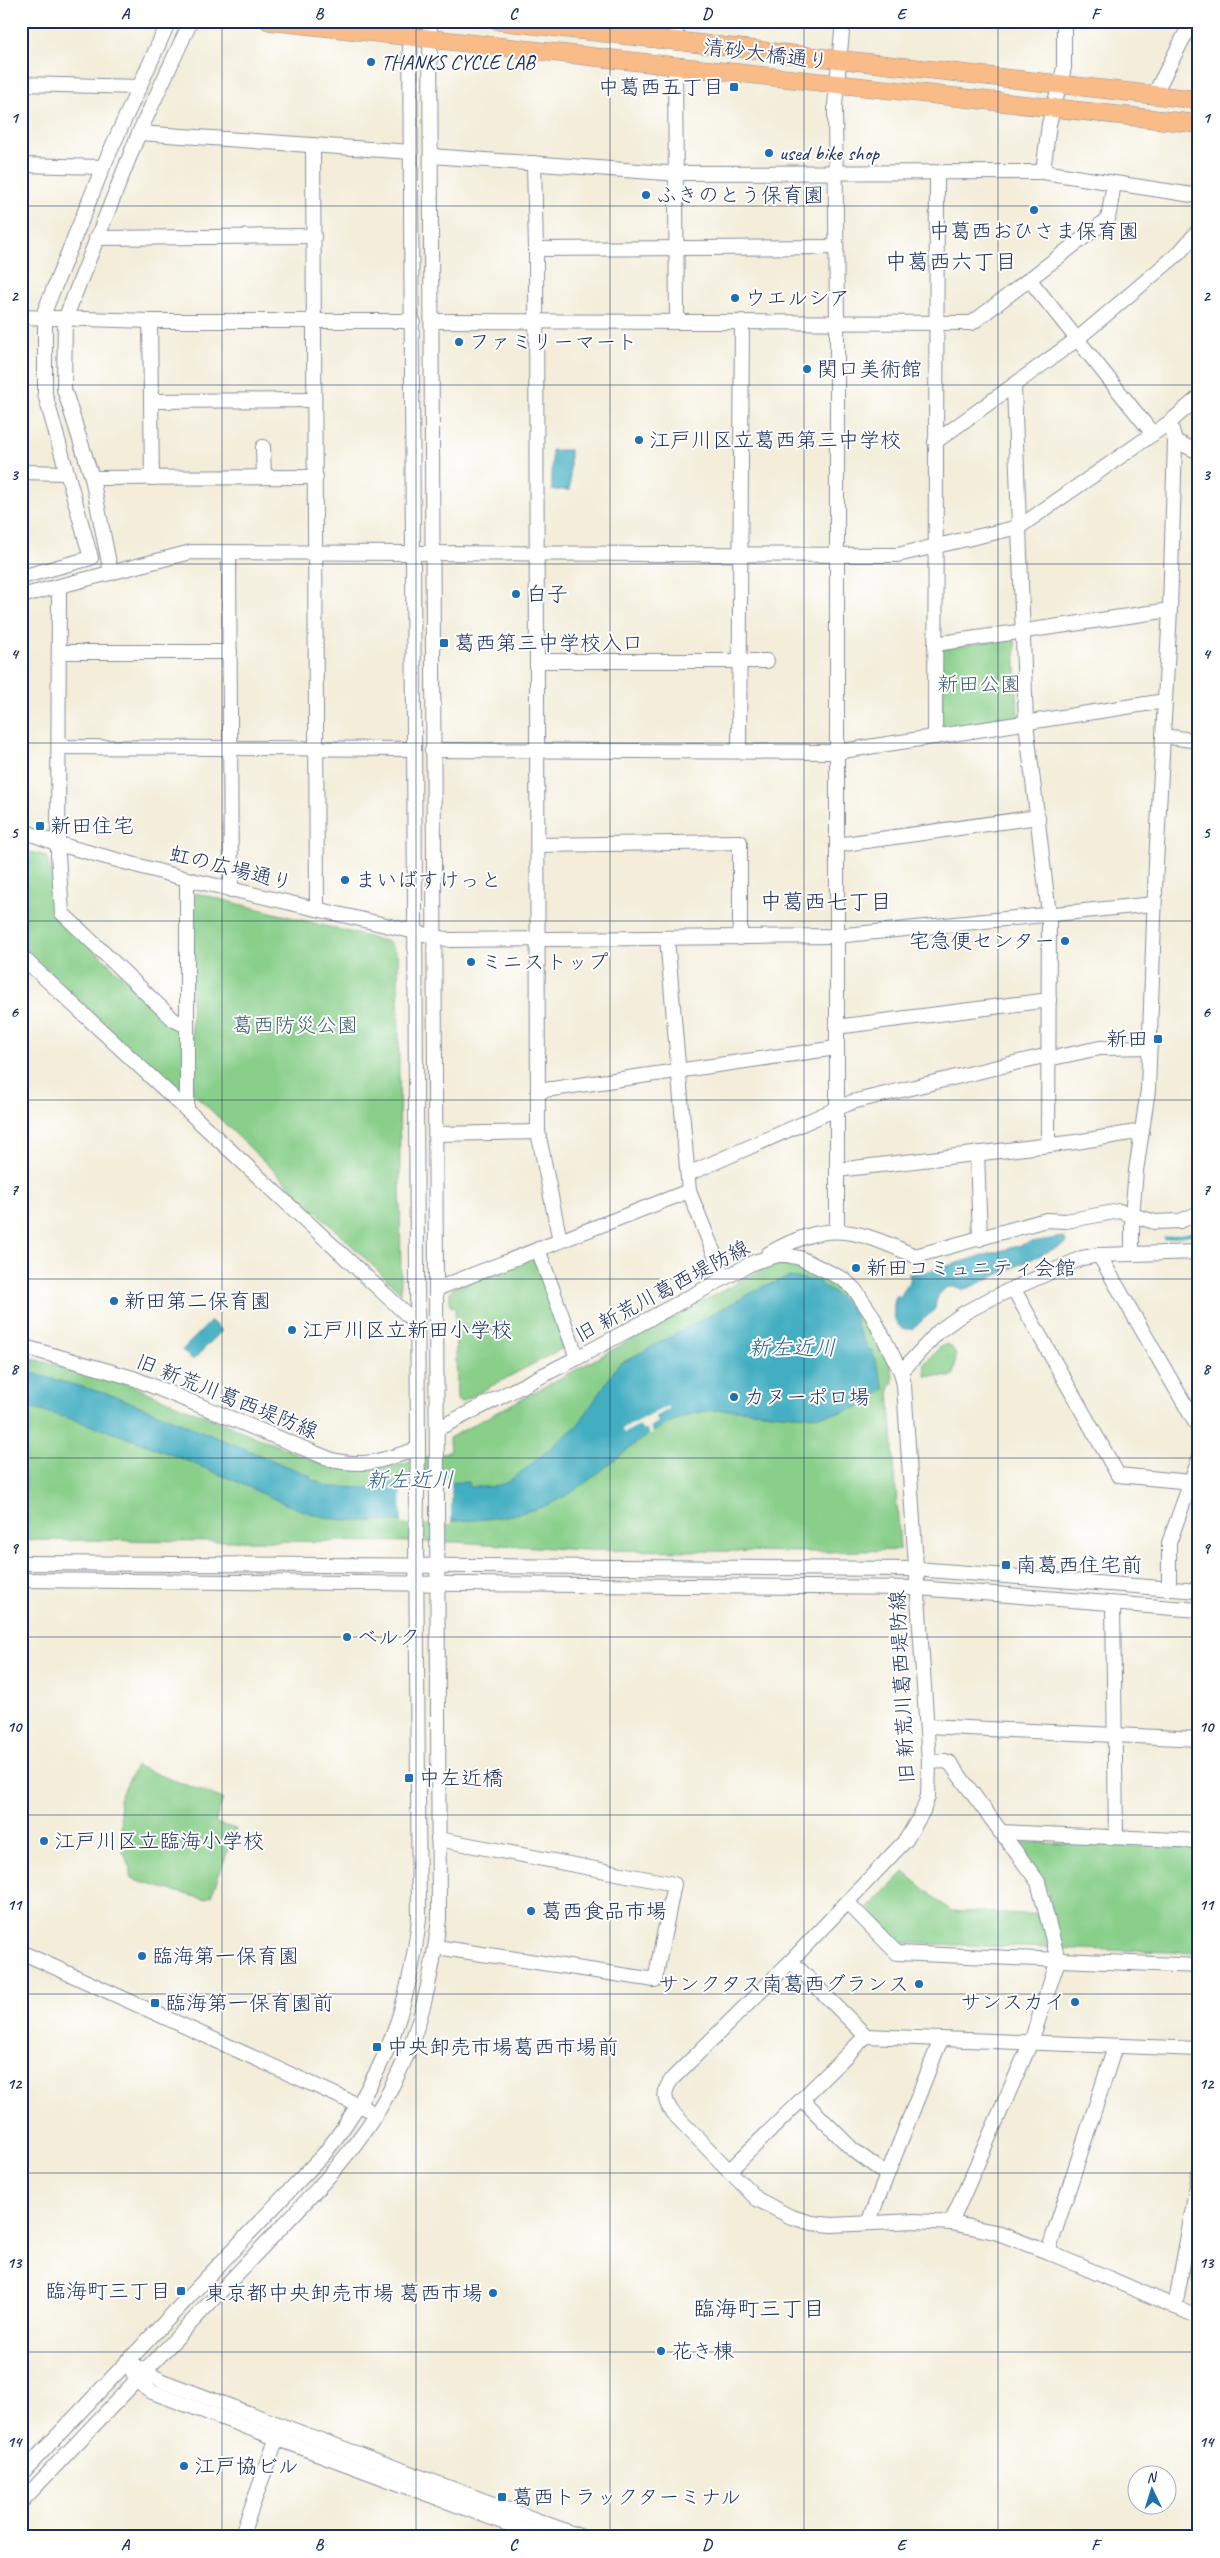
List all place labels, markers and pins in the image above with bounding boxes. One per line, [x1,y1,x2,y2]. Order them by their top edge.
place label: THANKS CYCLE LAB [381,49,537,75]
marker: THANKS CYCLE LAB [365,56,377,68]
place label: 中葛西五丁目 [598,74,724,100]
marker: 中葛西五丁目 [728,81,740,93]
place label: used bike shop [779,140,880,166]
marker: used bike shop [763,147,775,159]
place label: ふきのとう保育園 [656,182,824,208]
marker: ふきのとう保育園 [640,189,652,201]
marker: 中葛西おひさま保育園 [1028,204,1040,216]
place label: 中葛西おひさま保育園 [929,218,1139,244]
place label: ウエルシア [745,285,850,311]
marker: ウエルシア [729,292,741,304]
place label: ファミリーマート [469,329,637,355]
marker: ファミリーマート [453,336,465,348]
place label: 関口美術館 [817,356,922,382]
marker: 関口美術館 [801,363,813,375]
place label: 江戸川区立葛西第三中学校 [649,427,901,453]
marker: 江戸川区立葛西第三中学校 [633,434,645,446]
place label: 白子 [526,581,568,607]
marker: 白子 [510,588,522,600]
place label: 葛西第三中学校入口 [454,630,643,656]
marker: 葛西第三中学校入口 [438,637,450,649]
place label: 新田住宅 [50,813,134,839]
marker: 新田住宅 [34,820,46,832]
place label: まいばすけっと [355,867,502,893]
marker: まいばすけっと [339,874,351,886]
place label: 宅急便センター [909,928,1055,954]
marker: 宅急便センター [1059,935,1071,947]
place label: ミニストップ [481,949,609,975]
marker: ミニストップ [465,956,477,968]
place label: 新田 [1106,1026,1148,1052]
marker: 新田 [1152,1033,1164,1045]
place label: 新田コミュニティ会館 [866,1255,1076,1281]
marker: 新田コミュニティ会館 [850,1262,862,1274]
place label: 新田第二保育園 [124,1288,271,1314]
marker: 新田第二保育園 [108,1295,120,1307]
place label: 江戸川区立新田小学校 [302,1317,512,1343]
marker: 江戸川区立新田小学校 [286,1324,298,1336]
place label: カヌーポロ場 [744,1384,870,1410]
marker: カヌーポロ場 [728,1391,740,1403]
place label: 南葛西住宅前 [1016,1552,1142,1578]
marker: 南葛西住宅前 [1000,1559,1012,1571]
place label: ベルク [357,1624,420,1650]
marker: ベルク [341,1631,353,1643]
place label: 中左近橋 [419,1765,503,1791]
marker: 中左近橋 [403,1772,415,1784]
place label: 江戸川区立臨海小学校 [54,1828,264,1854]
marker: 江戸川区立臨海小学校 [38,1835,50,1847]
place label: 葛西食品市場 [541,1898,667,1924]
marker: 葛西食品市場 [525,1905,537,1917]
place label: 臨海第一保育園 [152,1943,299,1969]
marker: 臨海第一保育園 [136,1950,148,1962]
place label: サンクタス南葛西グランス [658,1971,909,1997]
marker: サンクタス南葛西グランス [913,1978,925,1990]
place label: サンスカイ [960,1989,1065,2015]
place label: 臨海第一保育園前 [165,1990,333,2016]
marker: サンスカイ [1069,1996,1081,2008]
marker: 臨海第一保育園前 [149,1997,161,2009]
place label: 中央卸売市場葛西市場前 [387,2034,618,2060]
marker: 中央卸売市場葛西市場前 [371,2041,383,2053]
place label: 臨海町三丁目 [45,2278,171,2304]
place label: 東京都中央卸売市場 葛西市場 [205,2280,483,2306]
marker: 臨海町三丁目 [175,2285,187,2297]
marker: 東京都中央卸売市場 葛西市場 [487,2287,499,2299]
place label: 花き棟 [671,2338,734,2364]
marker: 花き棟 [655,2345,667,2357]
place label: 江戸協ビル [194,2453,299,2479]
marker: 江戸協ビル [178,2460,190,2472]
place label: 葛西トラックターミナル [512,2484,741,2510]
marker: 葛西トラックターミナル [496,2491,508,2503]

